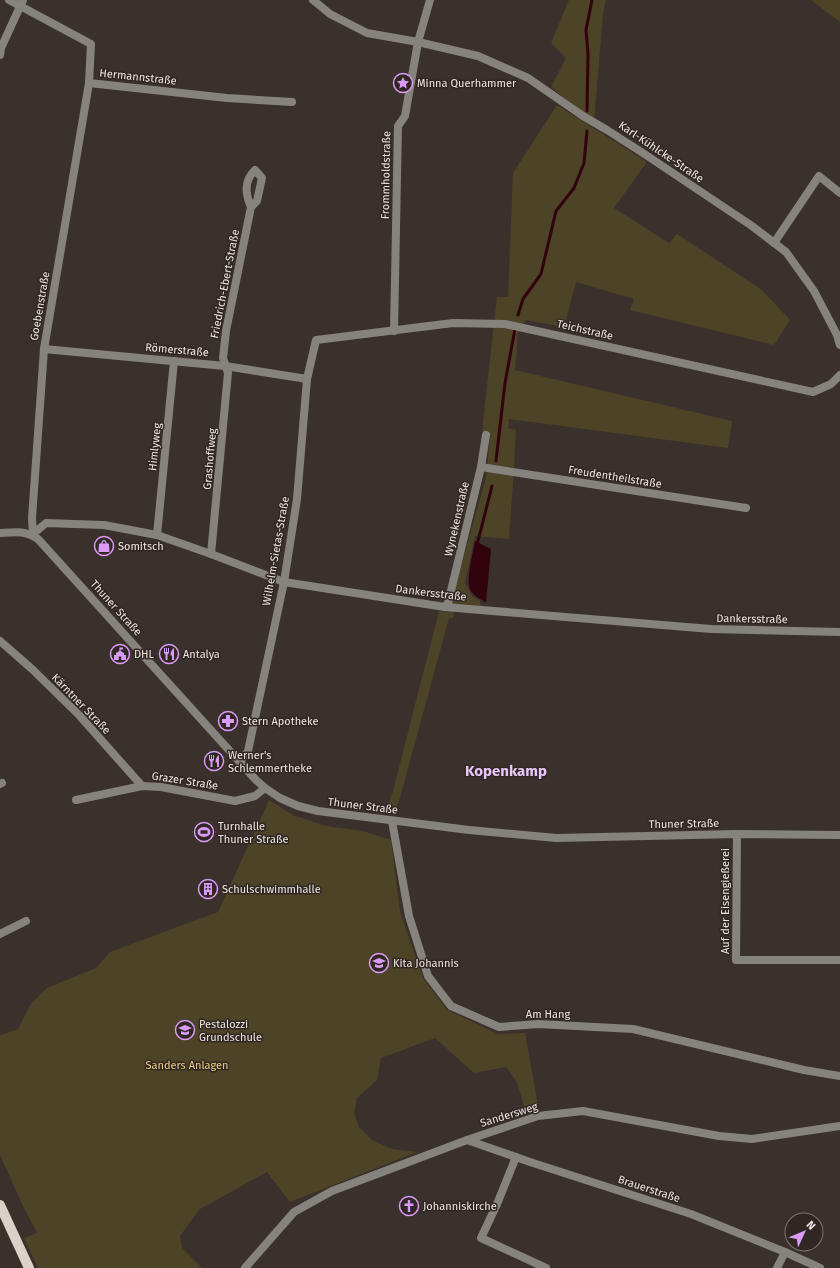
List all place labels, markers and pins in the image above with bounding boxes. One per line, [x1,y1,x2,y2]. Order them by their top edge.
place icon: Minna Querhammer [392,72,414,94]
place label: Minna Querhammer [417,77,517,90]
shop icon: Somitsch [93,535,115,557]
place label: Somitsch [118,540,164,553]
public building icon: DHL [109,643,131,665]
restaurant icon: Antalya [158,643,180,665]
place label: DHL [134,648,155,661]
place label: Antalya [183,648,220,661]
pharmacy icon: Stern Apotheke [217,710,239,732]
place label: Stern Apotheke [242,715,319,728]
place label: Werner's Schlemmertheke [228,749,312,775]
restaurant icon: Werner's Schlemmertheke [203,750,225,772]
place label: Turnhalle Thuner Straße [218,820,288,846]
sports icon: Turnhalle Thuner Straße [193,821,215,843]
building icon: Schulschwimmhalle [197,878,219,900]
place label: Schulschwimmhalle [222,883,321,896]
school or university icon: Kita Johannis [368,952,390,974]
place label: Kita Johannis [393,957,459,970]
place label: Pestalozzi Grundschule [199,1018,262,1044]
school or university icon: Pestalozzi Grundschule [174,1019,196,1041]
church icon: Johanniskirche [398,1195,420,1217]
place label: Johanniskirche [423,1200,497,1213]

